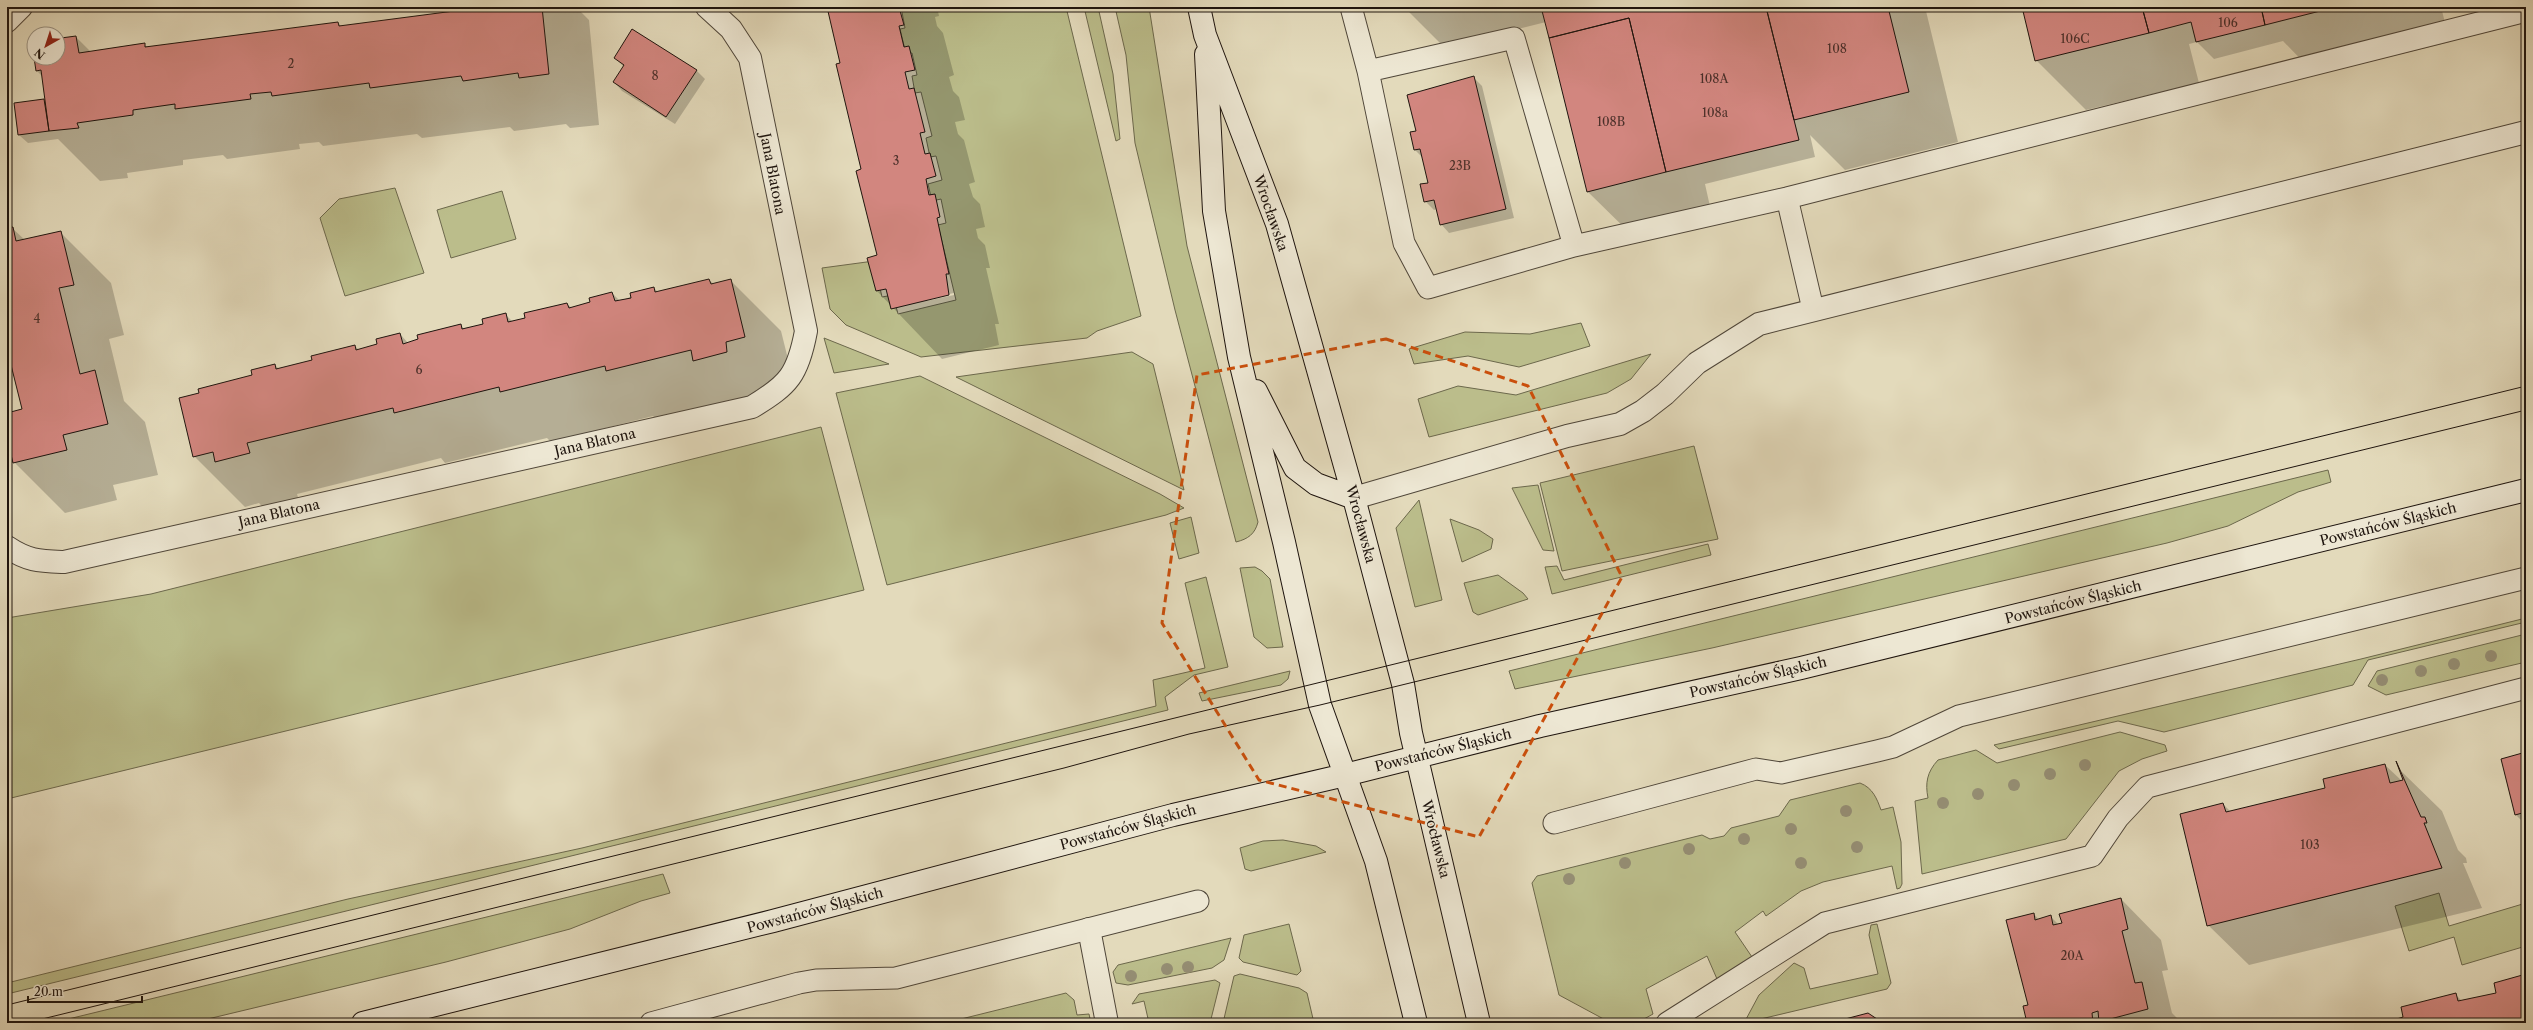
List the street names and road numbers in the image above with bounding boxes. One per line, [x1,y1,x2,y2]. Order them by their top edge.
street label: Jana Blatona [756,130,790,217]
street label: Wrocławska [1249,171,1293,254]
street label: Jana Blatona [551,424,638,461]
street label: Wrocławska [1342,482,1380,565]
street label: Jana Blatona [235,495,322,532]
street label: Powstańców Śląskich [2318,497,2458,550]
street label: Powstańców Śląskich [2003,575,2143,628]
street label: Powstańców Śląskich [1687,651,1829,702]
street label: Powstańców Śląskich [1373,723,1513,776]
street label: Wrocławska [1417,797,1455,880]
street label: Powstańców Śląskich [1058,799,1198,854]
street label: Powstańców Śląskich [745,882,885,937]

